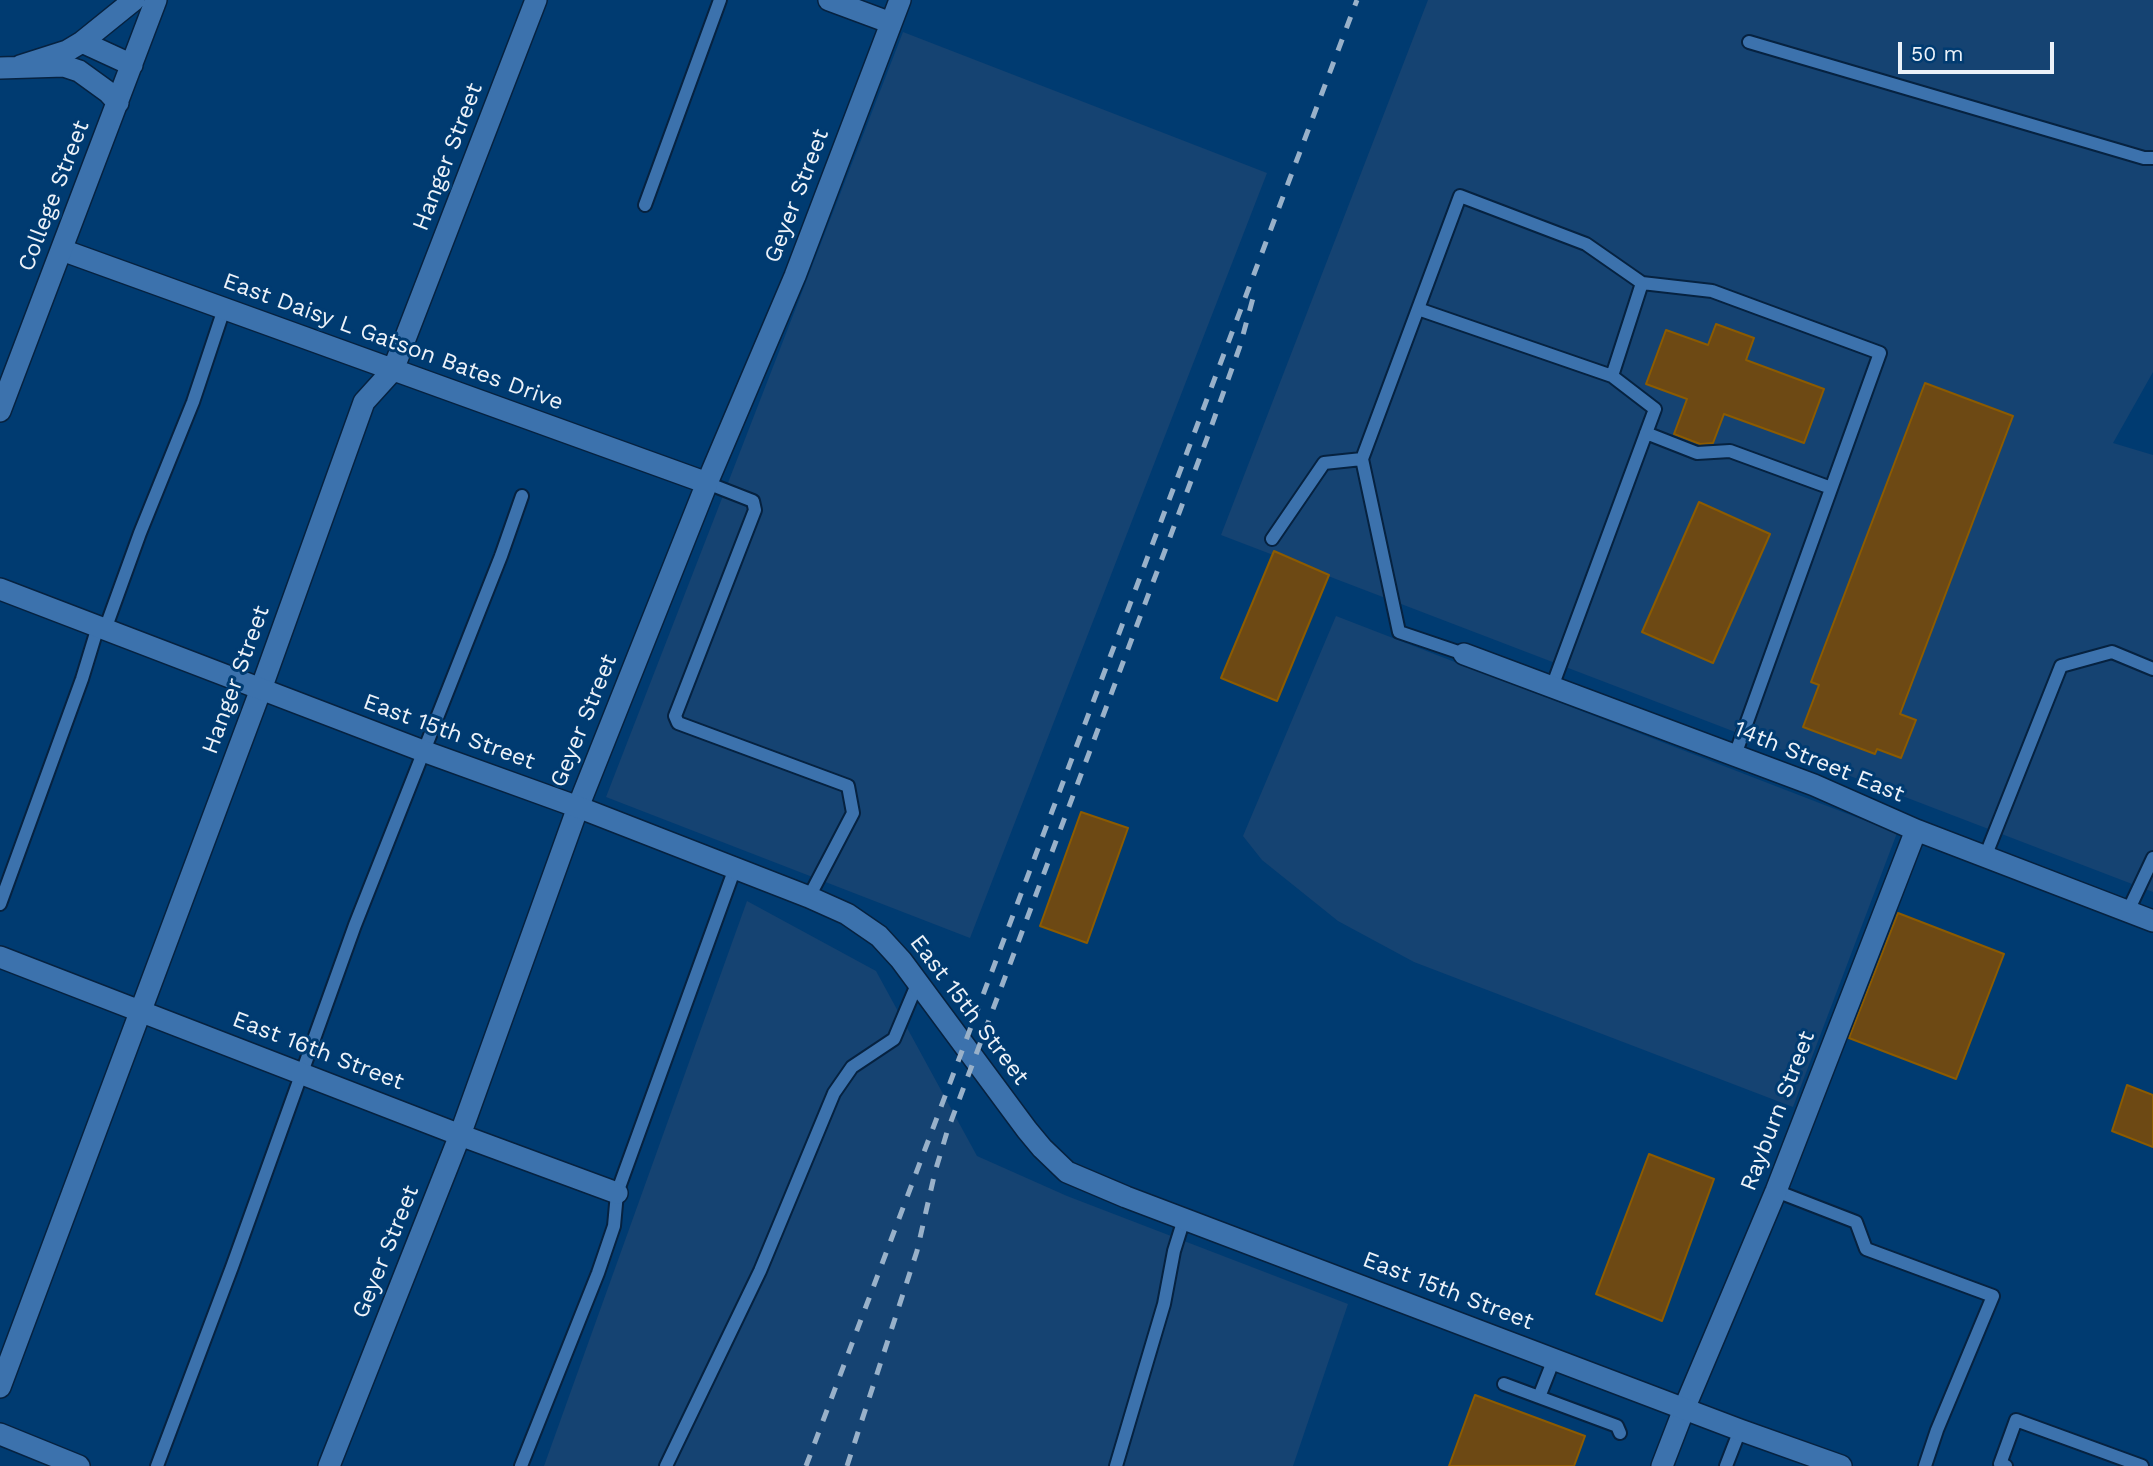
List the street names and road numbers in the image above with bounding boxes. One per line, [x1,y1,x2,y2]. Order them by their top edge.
street label: Hanger Street [407,79,489,235]
street label: College Street [13,117,95,275]
street label: Geyer Street [759,125,835,267]
street label: East Daisy L Gatson Bates Drive [219,267,567,417]
street label: Hanger Street [196,602,276,758]
street label: Geyer Street [545,650,623,792]
street label: East 15th Street [359,688,539,776]
street label: 14th Street East [1730,715,1908,809]
street label: East 15th Street [904,930,1034,1090]
street label: East 16th Street [228,1006,408,1096]
street label: Rayburn Street [1735,1027,1821,1195]
street label: Geyer Street [347,1181,425,1323]
street label: East 15th Street [1359,1246,1537,1336]

